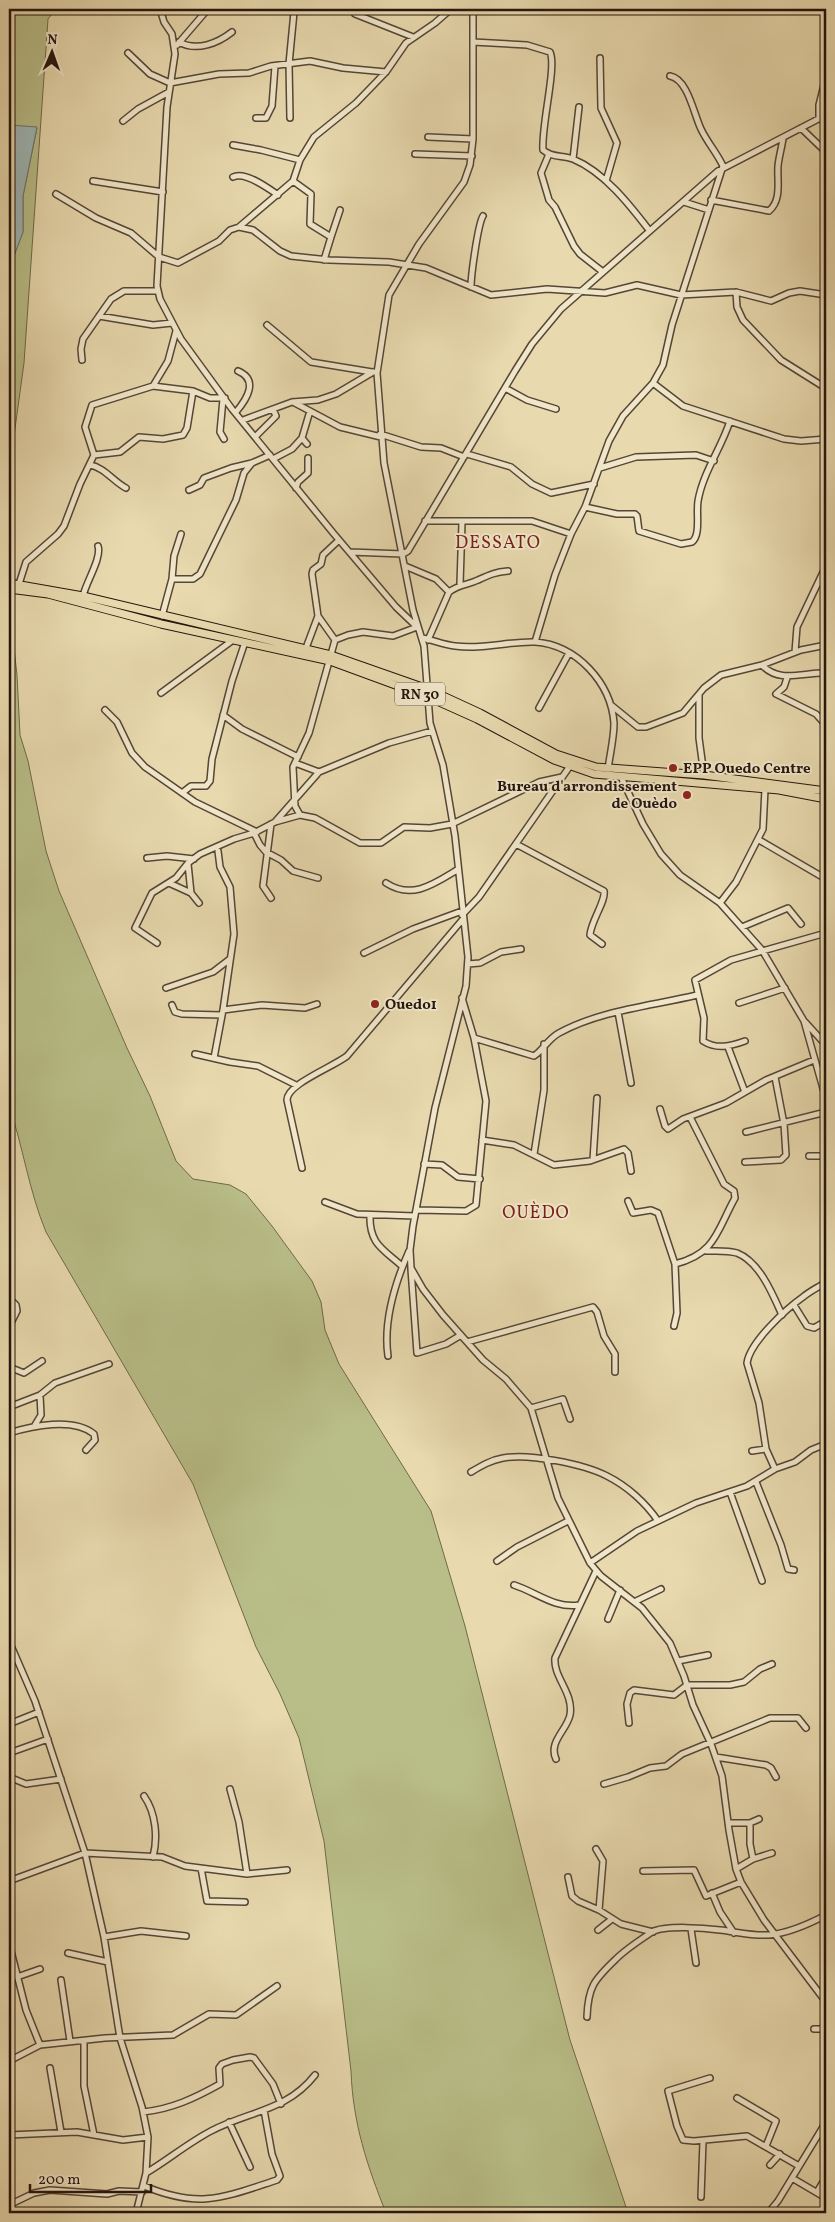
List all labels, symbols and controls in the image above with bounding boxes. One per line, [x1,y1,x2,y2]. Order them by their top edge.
north arrow [28,28,78,78]
text: N [47,31,58,50]
district label: DESSATO [455,531,541,556]
road number: RN 30 [395,682,445,706]
place label: EPP Ouedo Centre [683,759,811,780]
marker: EPP Ouedo Centre [667,762,679,774]
place label: Bureau d'arrondissement de Ouèdo [497,777,677,815]
marker: Bureau d'arrondissement de Ouèdo [681,789,693,801]
place label: Ouedo1 [385,995,437,1016]
marker: Ouedo1 [369,998,381,1010]
district label: OUÈDO [502,1201,570,1226]
scale bar [30,2162,151,2194]
text: 200 m [38,2170,81,2191]

